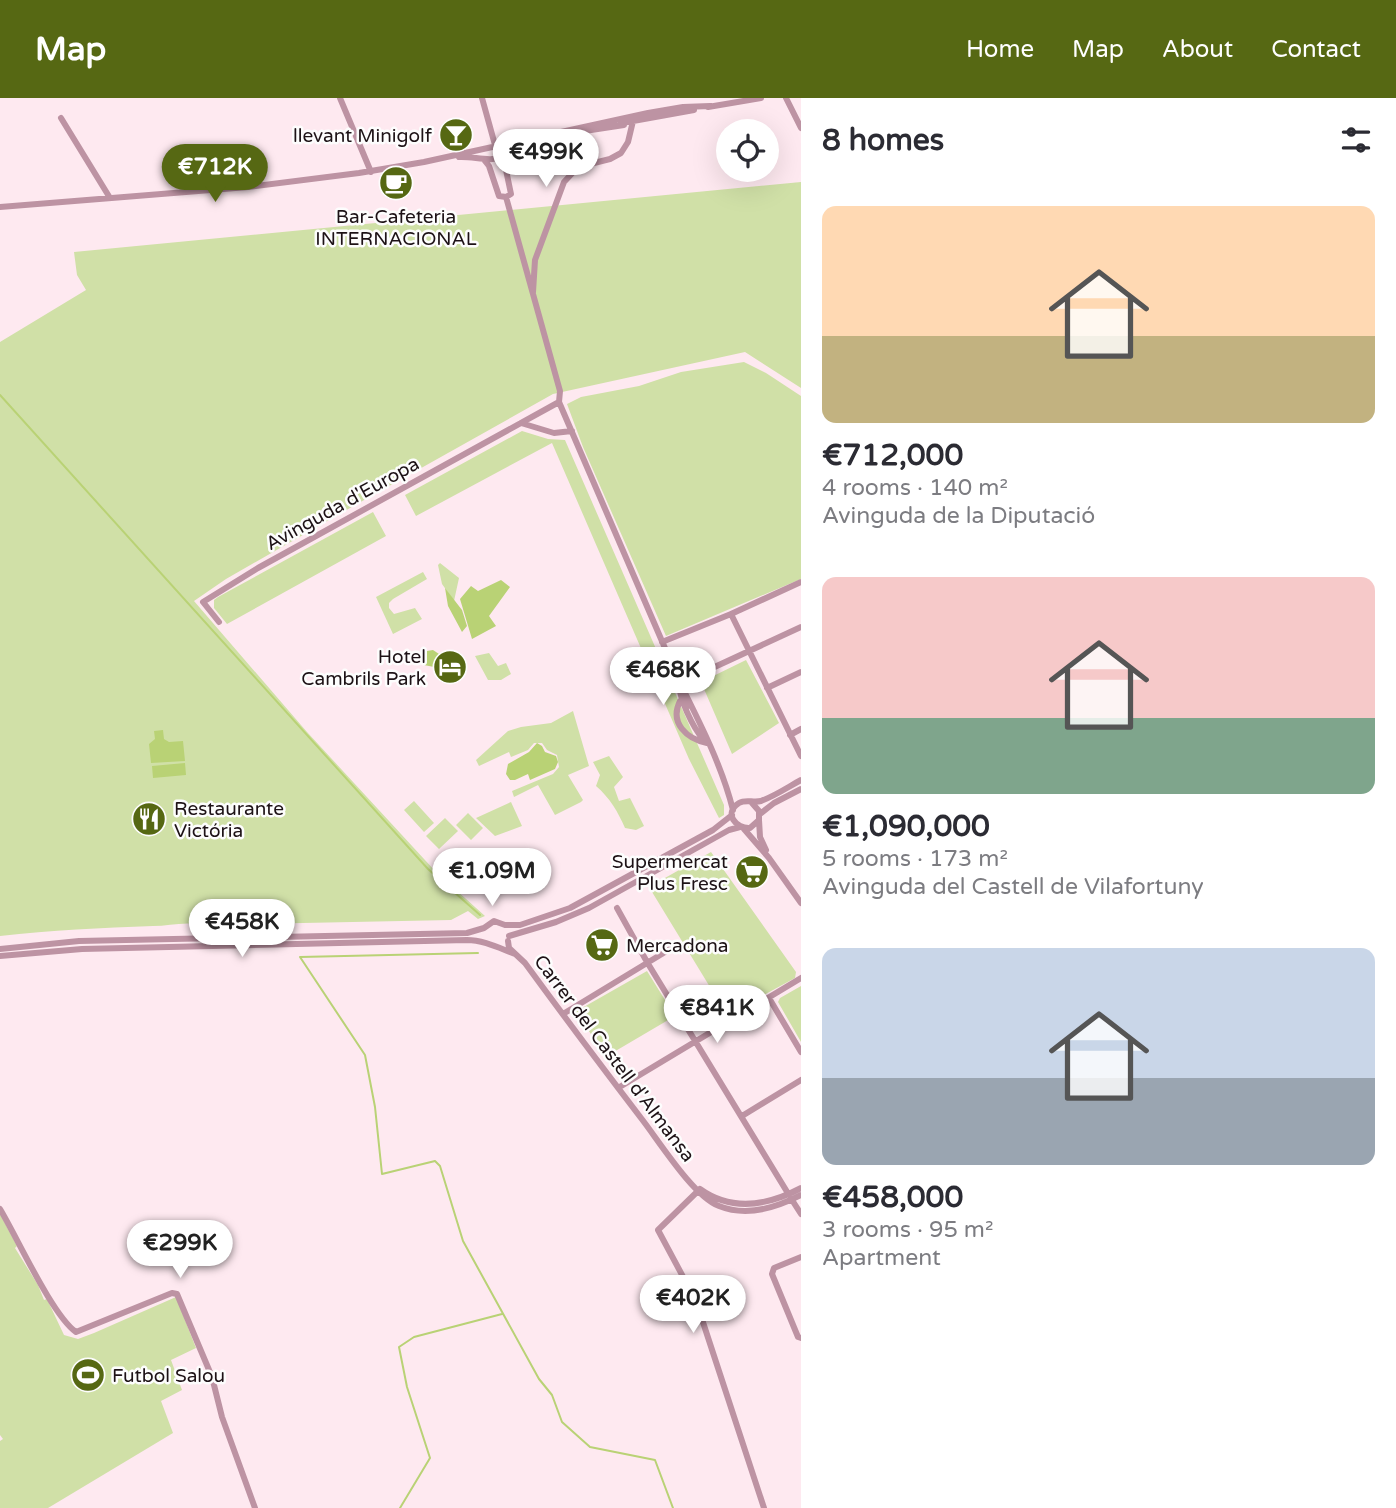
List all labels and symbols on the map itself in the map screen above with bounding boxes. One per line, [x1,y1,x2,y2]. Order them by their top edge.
bar icon: llevant Minigolf [437,116,475,154]
place label: llevant Minigolf [293,125,433,147]
pin: €499K [497,130,595,189]
pin: €712K [166,144,264,204]
cafe icon: Bar-Cafeteria INTERNACIONAL [377,164,415,202]
place label: Bar-Cafeteria INTERNACIONAL [315,206,477,250]
street label: Avinguda d'Europa [262,453,423,555]
place label: Hotel Cambrils Park [301,646,426,690]
hotel icon: Hotel Cambrils Park [431,648,469,686]
pin: €468K [614,648,712,707]
place label: Restaurante Victória [174,798,284,842]
restaurant icon: Restaurante Victória [130,800,168,838]
pin: €1.09M [435,848,549,908]
place label: Supermercat Plus Fresc [612,851,728,895]
supermarket icon: Supermercat Plus Fresc [733,853,771,891]
pin: €458K [193,900,291,959]
supermarket icon: Mercadona [583,926,621,964]
place label: Mercadona [626,935,728,957]
street label: Carrer del Castell d'Almansa [529,951,699,1166]
pin: €841K [668,986,766,1045]
pin: €299K [131,1220,229,1280]
pin: €402K [644,1276,742,1335]
sports icon: Futbol Salou [69,1356,107,1394]
place label: Futbol Salou [112,1365,225,1387]

